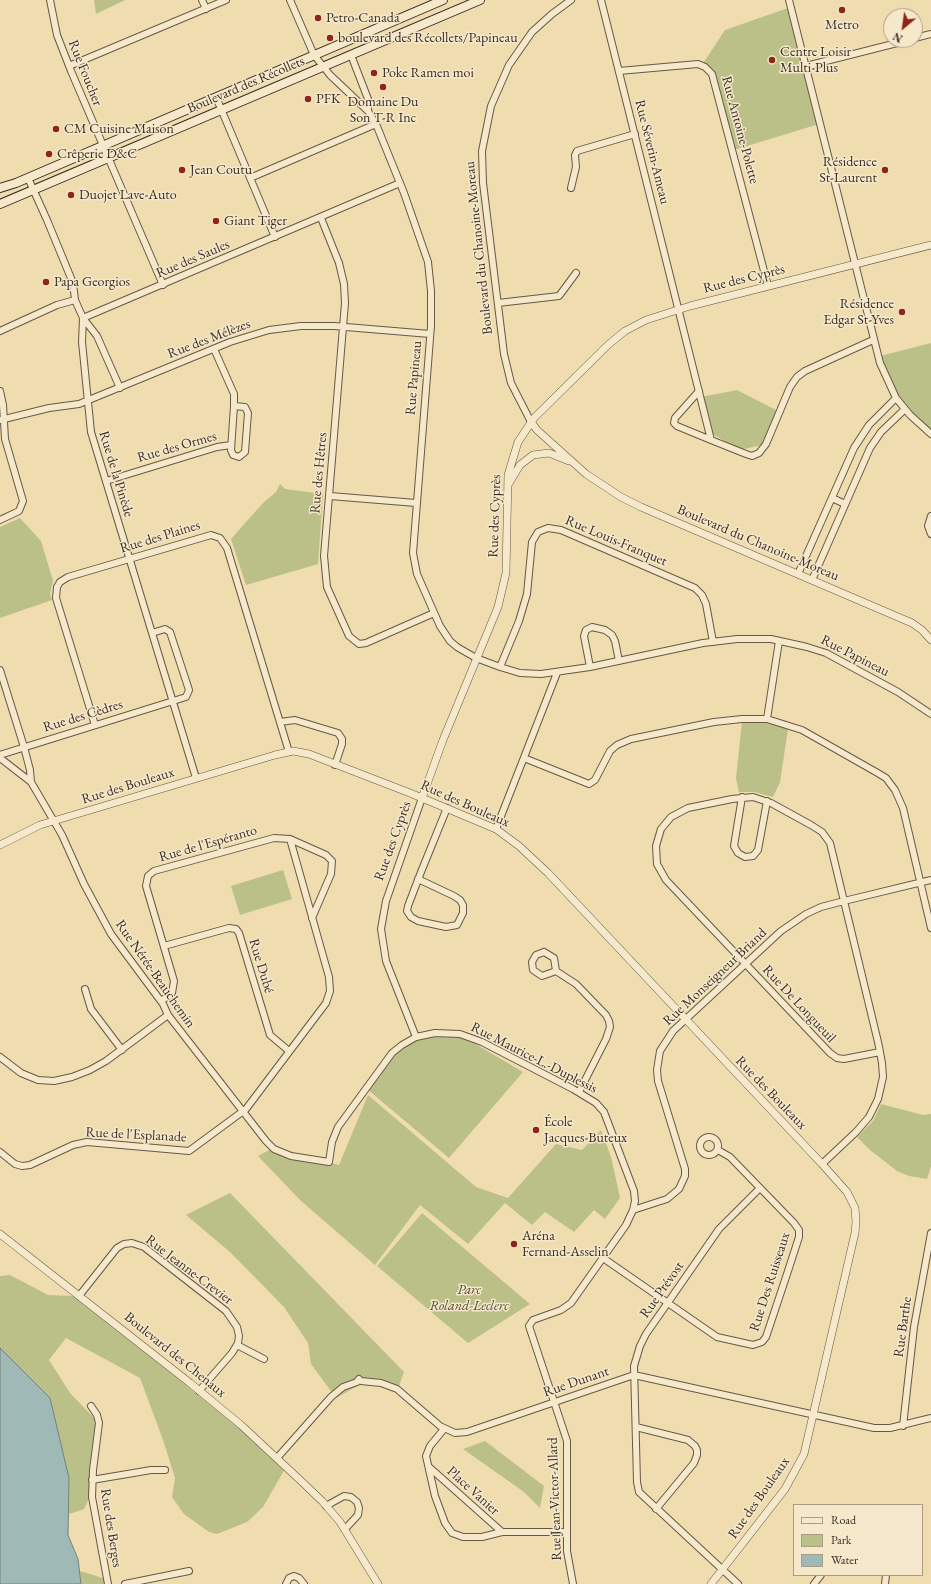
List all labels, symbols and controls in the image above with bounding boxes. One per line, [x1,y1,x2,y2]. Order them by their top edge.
marker: Metro [837,5,847,15]
north arrow [883,8,923,48]
place label: Petro-Canada [326,10,399,26]
marker: Petro-Canada [313,13,323,23]
place label: Metro [825,17,859,33]
text: N [890,29,905,46]
place label: boulevard des Récollets/Papineau [338,30,518,46]
marker: boulevard des Récollets/Papineau [325,33,335,43]
street label: Rue Foucher [64,38,106,108]
place label: Centre Loisir Multi-Plus [780,44,851,76]
street label: Boulevard des Récollets [185,53,307,117]
marker: Centre Loisir Multi-Plus [767,55,777,65]
place label: Poke Ramen moi [382,65,474,81]
marker: Poke Ramen moi [369,68,379,78]
street label: Rue Antoine-Polette [718,74,762,186]
marker: Domaine Du Son T-R Inc [378,82,388,92]
place label: PFK [316,91,340,107]
marker: PFK [303,94,313,104]
place label: Domaine Du Son T-R Inc [348,94,418,126]
street label: Rue Séverin-Ameau [631,98,673,206]
place label: CM Cuisine Maison [64,121,174,137]
marker: CM Cuisine Maison [51,124,61,134]
place label: Crêperie D&C [57,146,137,162]
marker: Crêperie D&C [44,149,54,159]
place label: Résidence St-Laurent [819,154,877,186]
street label: Boulevard du Chanoine-Moreau [462,160,496,336]
place label: Jean Coutu [190,162,252,178]
marker: Jean Coutu [177,165,187,175]
marker: Résidence St-Laurent [880,165,890,175]
place label: Duojet Lave-Auto [79,187,177,203]
marker: Duojet Lave-Auto [66,190,76,200]
place label: Giant Tiger [224,213,287,229]
marker: Giant Tiger [211,216,221,226]
street label: Rue des Saules [154,236,232,282]
street label: Rue des Cyprès [701,261,787,297]
place label: Papa Georgios [54,274,130,290]
marker: Papa Georgios [41,277,51,287]
place label: Résidence Edgar St-Yves [824,296,894,328]
marker: Résidence Edgar St-Yves [897,307,907,317]
street label: Rue des Mélèzes [165,316,253,362]
street label: Rue Papineau [402,340,426,416]
street label: Rue des Ormes [135,428,219,466]
street label: Rue de la Pinède [95,429,137,519]
street label: Rue des Hêtres [307,432,331,514]
street label: Rue des Cyprès [485,474,505,558]
street label: Boulevard du Chanoine-Moreau [675,501,841,585]
street label: Rue Louis-Franquet [562,512,670,570]
street label: Rue des Plaines [118,517,202,557]
street label: Rue Papineau [818,632,892,680]
street label: Rue des Cèdres [41,696,125,736]
street label: Rue des Bouleaux [80,764,176,808]
street label: Rue des Bouleaux [418,777,512,831]
street label: Rue des Cyprès [371,799,415,883]
street label: Rue de l'Espéranto [157,822,259,866]
street label: Rue Nérée-Beauchemin [111,917,199,1031]
street label: Rue Monseigneur Briand [660,925,770,1029]
street label: Rue Dubé [245,937,277,995]
street label: Rue De Longueuil [759,962,839,1046]
street label: Rue Maurice-L.-Duplessis [468,1019,600,1097]
street label: Rue des Bouleaux [732,1053,810,1133]
place label: École Jacques-Buteux [544,1114,627,1146]
street label: Rue de l'Esplanade [85,1124,187,1146]
marker: École Jacques-Buteux [531,1125,541,1135]
place label: Aréna Fernand-Asselin [522,1228,609,1260]
street label: Rue Des Ruisseaux [746,1230,794,1334]
street label: Rue Jeanne-Crevier [142,1232,236,1308]
marker: Aréna Fernand-Asselin [509,1239,519,1249]
street label: Rue Prévost [636,1259,688,1321]
park label: Parc Roland-Leclerc [429,1282,509,1314]
street label: Rue Barthe [890,1296,916,1358]
street label: Boulevard des Chenaux [121,1309,229,1401]
street label: Rue Dunant [541,1363,611,1401]
street label: Rue Jean-Victor-Allard [544,1437,566,1561]
street label: Rue des Bouleaux [725,1454,793,1542]
street label: Place Vanier [443,1463,503,1519]
street label: Rue des Berges [96,1487,126,1569]
legend [793,1504,923,1576]
text: Road [831,1512,856,1528]
text: Park [831,1532,851,1548]
text: Water [831,1552,858,1568]

